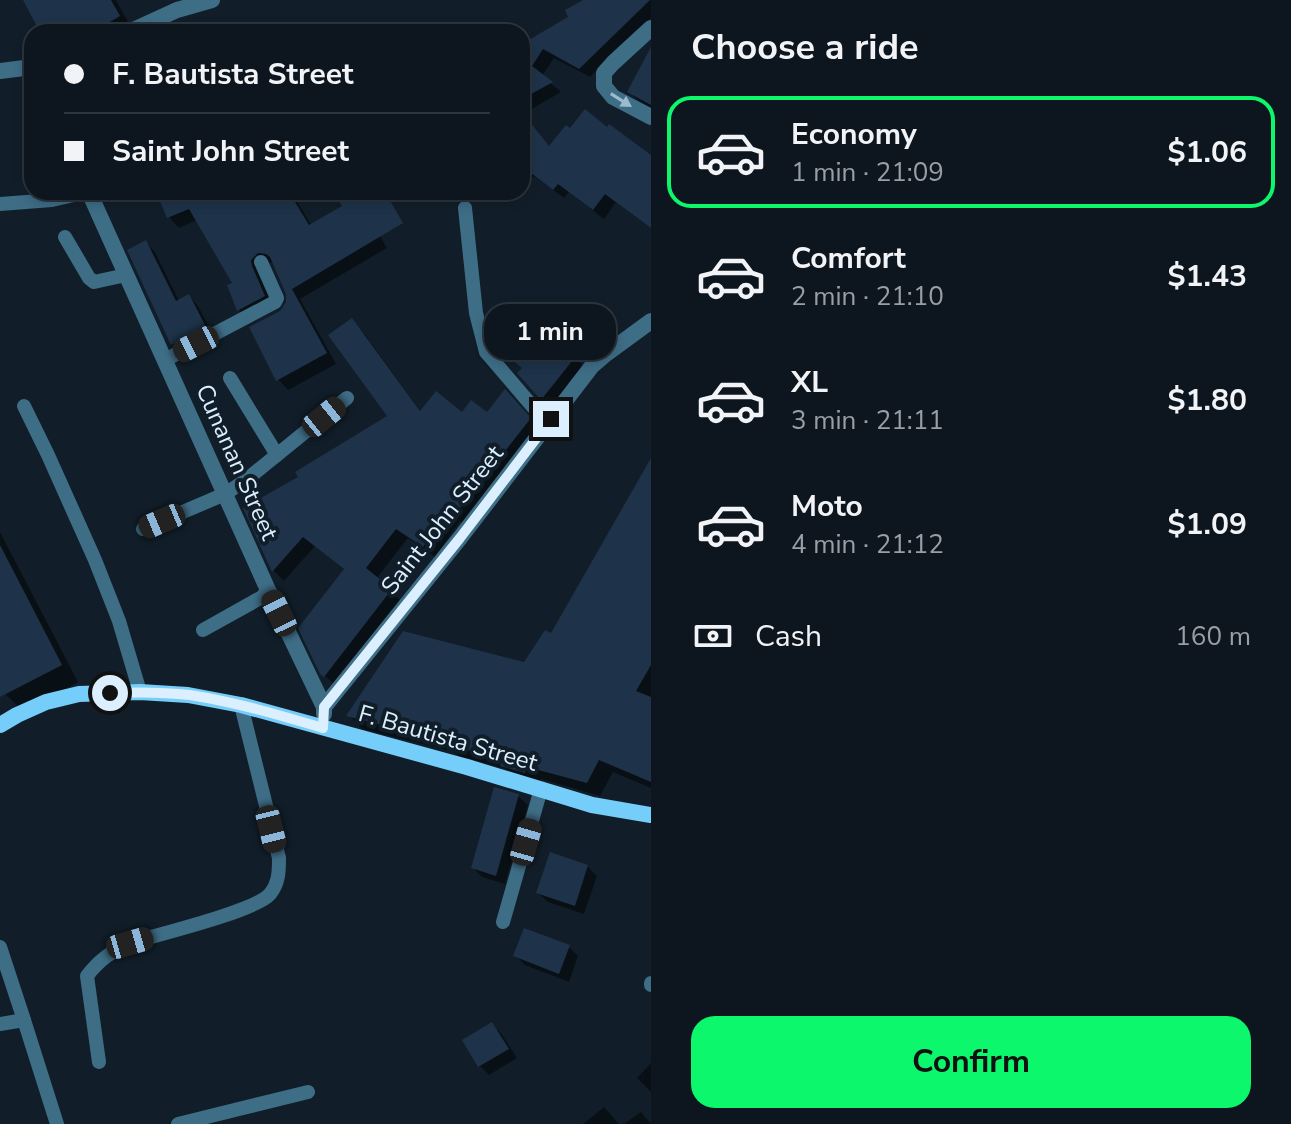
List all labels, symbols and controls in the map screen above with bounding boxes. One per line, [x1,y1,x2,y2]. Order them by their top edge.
text: Choose a ride [691,23,919,72]
text: F. Bautista Street [112,54,353,95]
one-way arrow [610,92,632,106]
text: Economy [791,114,917,155]
icon: car [695,116,767,188]
text: Saint John Street [112,131,349,172]
text: $1.06 [1168,132,1247,173]
text: 1 min · 21:09 [791,155,944,190]
text: Comfort [791,238,906,279]
icon: car [695,240,767,312]
text: $1.43 [1168,256,1247,297]
text: 2 min · 21:10 [791,279,944,314]
callout: 1 min [485,303,617,359]
text: 1 min [516,314,584,349]
car [169,322,223,366]
text: XL [791,362,828,403]
icon: car [695,364,767,436]
street label: Cunanan Street [188,379,286,545]
text: $1.80 [1168,380,1247,421]
car [298,393,350,441]
route end [533,401,569,437]
text: 3 min · 21:11 [791,403,944,438]
street label: Saint John Street [374,438,511,601]
text: Moto [791,486,863,527]
icon: car [695,488,767,560]
car [135,501,189,541]
text: $1.09 [1168,504,1247,545]
text: 4 min · 21:12 [791,527,944,562]
car [258,586,300,640]
icon: cash [691,614,735,658]
text: Cash [755,616,822,657]
text: 160 m [1175,619,1251,654]
route start [92,675,128,711]
street label: F. Bautista Street [355,697,542,779]
car [254,803,288,855]
car [508,816,544,868]
car [104,925,156,961]
button: Confirm [691,1016,1251,1108]

